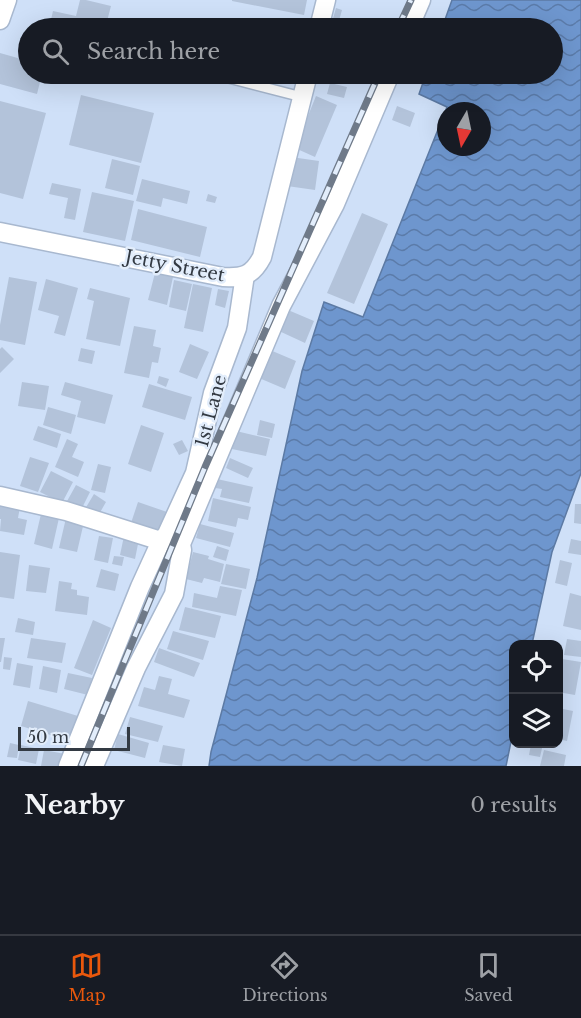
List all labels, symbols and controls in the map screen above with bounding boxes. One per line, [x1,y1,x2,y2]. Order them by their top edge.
search box [18,18,563,84]
icon: search [39,35,72,68]
text: Search here [87,38,220,65]
north arrow [437,102,491,156]
street label: Jetty Street [121,245,227,286]
street label: 1st Lane [191,372,231,450]
map controls [509,640,563,748]
button: locate [509,640,563,694]
button: layers [509,694,563,748]
scale bar [18,724,130,752]
text: 50 m [27,727,69,747]
text: Nearby [24,789,125,821]
text: 0 results [471,793,557,817]
tab: Map [68,949,106,1005]
tab: Directions [242,949,327,1005]
tab: Saved [464,949,513,1005]

